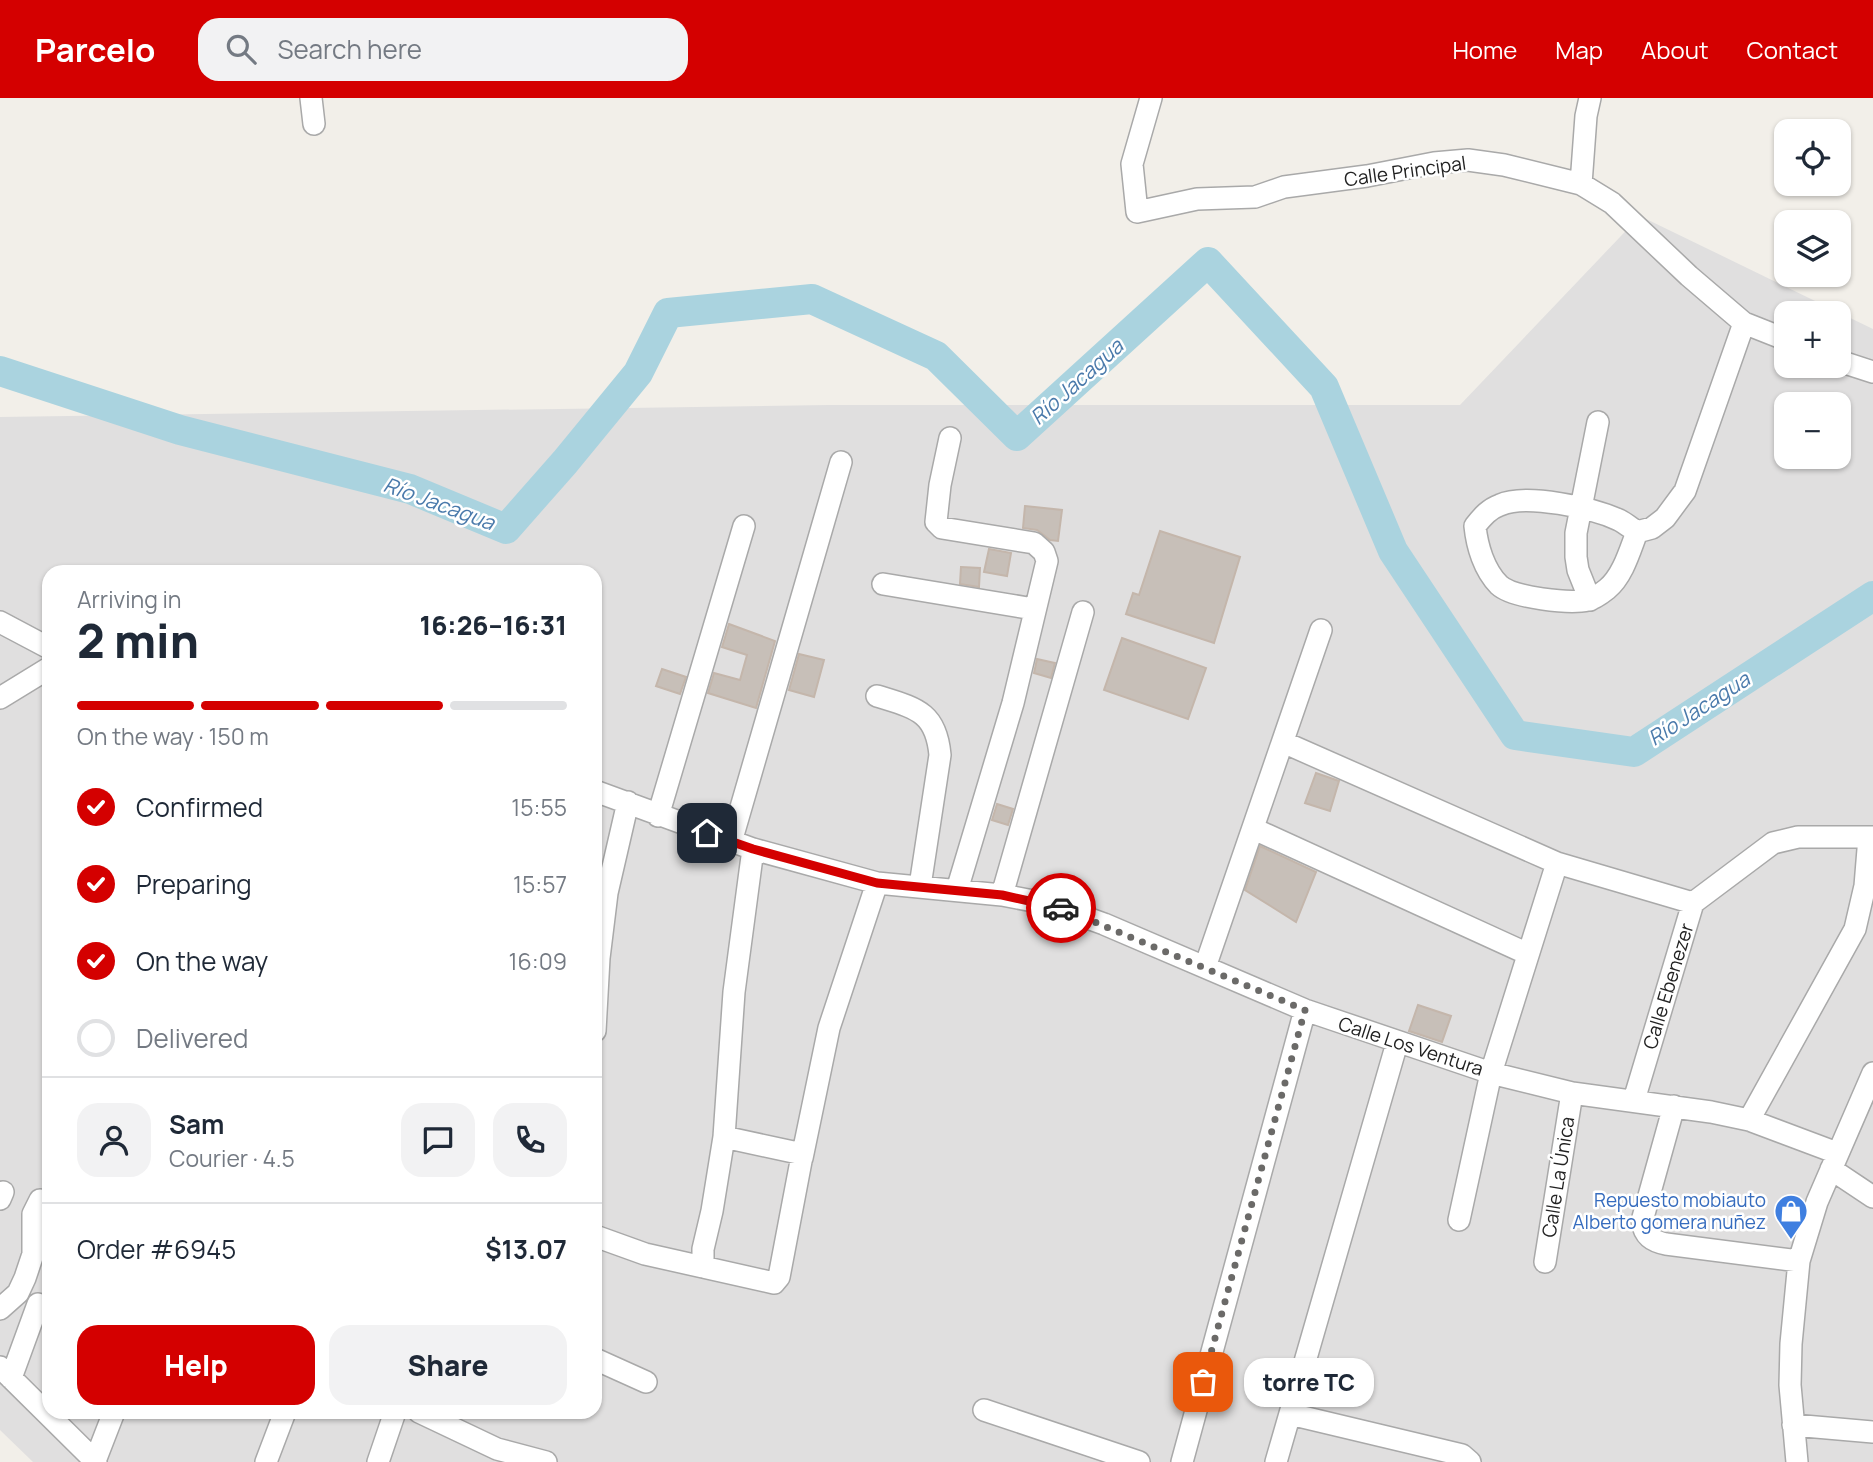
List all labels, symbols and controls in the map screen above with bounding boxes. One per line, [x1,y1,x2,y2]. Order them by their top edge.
search box [198,18,688,81]
text: Parcelo [35,27,156,72]
icon: search [222,30,260,68]
text: Search here [278,31,422,67]
text: Home [1452,33,1517,66]
text: Map [1555,33,1603,66]
text: About [1641,33,1709,66]
text: Contact [1747,33,1838,66]
map controls [1774,119,1851,469]
button: locate [1774,119,1851,196]
street label: Calle Principal [1342,150,1468,192]
button: layers [1774,210,1851,287]
button: + [1774,301,1851,378]
water label: Río Jacagua [1024,331,1130,430]
button: − [1774,392,1851,469]
water label: Río Jacagua [380,470,500,536]
text: Arriving in [77,583,182,615]
text: 16:26–16:31 [419,607,567,643]
text: 2 min [77,609,199,672]
water label: Río Jacagua [1642,664,1756,751]
text: On the way · 150 m [77,720,269,752]
icon: check [77,788,115,826]
text: Confirmed [136,789,263,825]
text: 15:55 [511,791,567,823]
pin [677,803,737,863]
icon: home [688,814,726,852]
icon: check [77,865,115,903]
text: Preparing [136,866,252,902]
text: 15:57 [513,868,567,900]
courier [1026,873,1096,943]
icon: car [1042,889,1080,927]
street label: Calle Ebenezer [1637,920,1700,1052]
icon: check [77,942,115,980]
text: On the way [136,943,268,979]
text: 16:09 [509,945,567,977]
street label: Calle Los Ventura [1335,1010,1487,1082]
text: Delivered [136,1020,248,1056]
button: person [77,1103,151,1177]
button: chat [401,1103,475,1177]
button: phone [493,1103,567,1177]
text: Sam [169,1106,224,1142]
street label: Calle La Única [1536,1115,1580,1239]
text: Courier · 4.5 [169,1142,295,1174]
place label: Repuesto mobiauto Alberto gomera nuñez [1573,1187,1766,1235]
shop icon: Repuesto mobiauto Alberto gomera nuñez [1772,1192,1810,1241]
text: Order #6945 [77,1231,236,1267]
text: $13.07 [485,1231,567,1267]
button: Help [77,1325,315,1405]
button: Share [329,1325,567,1405]
pin [1173,1352,1233,1412]
callout: torre TC [1245,1358,1374,1406]
icon: bag [1184,1363,1222,1401]
text: torre TC [1263,1366,1355,1398]

